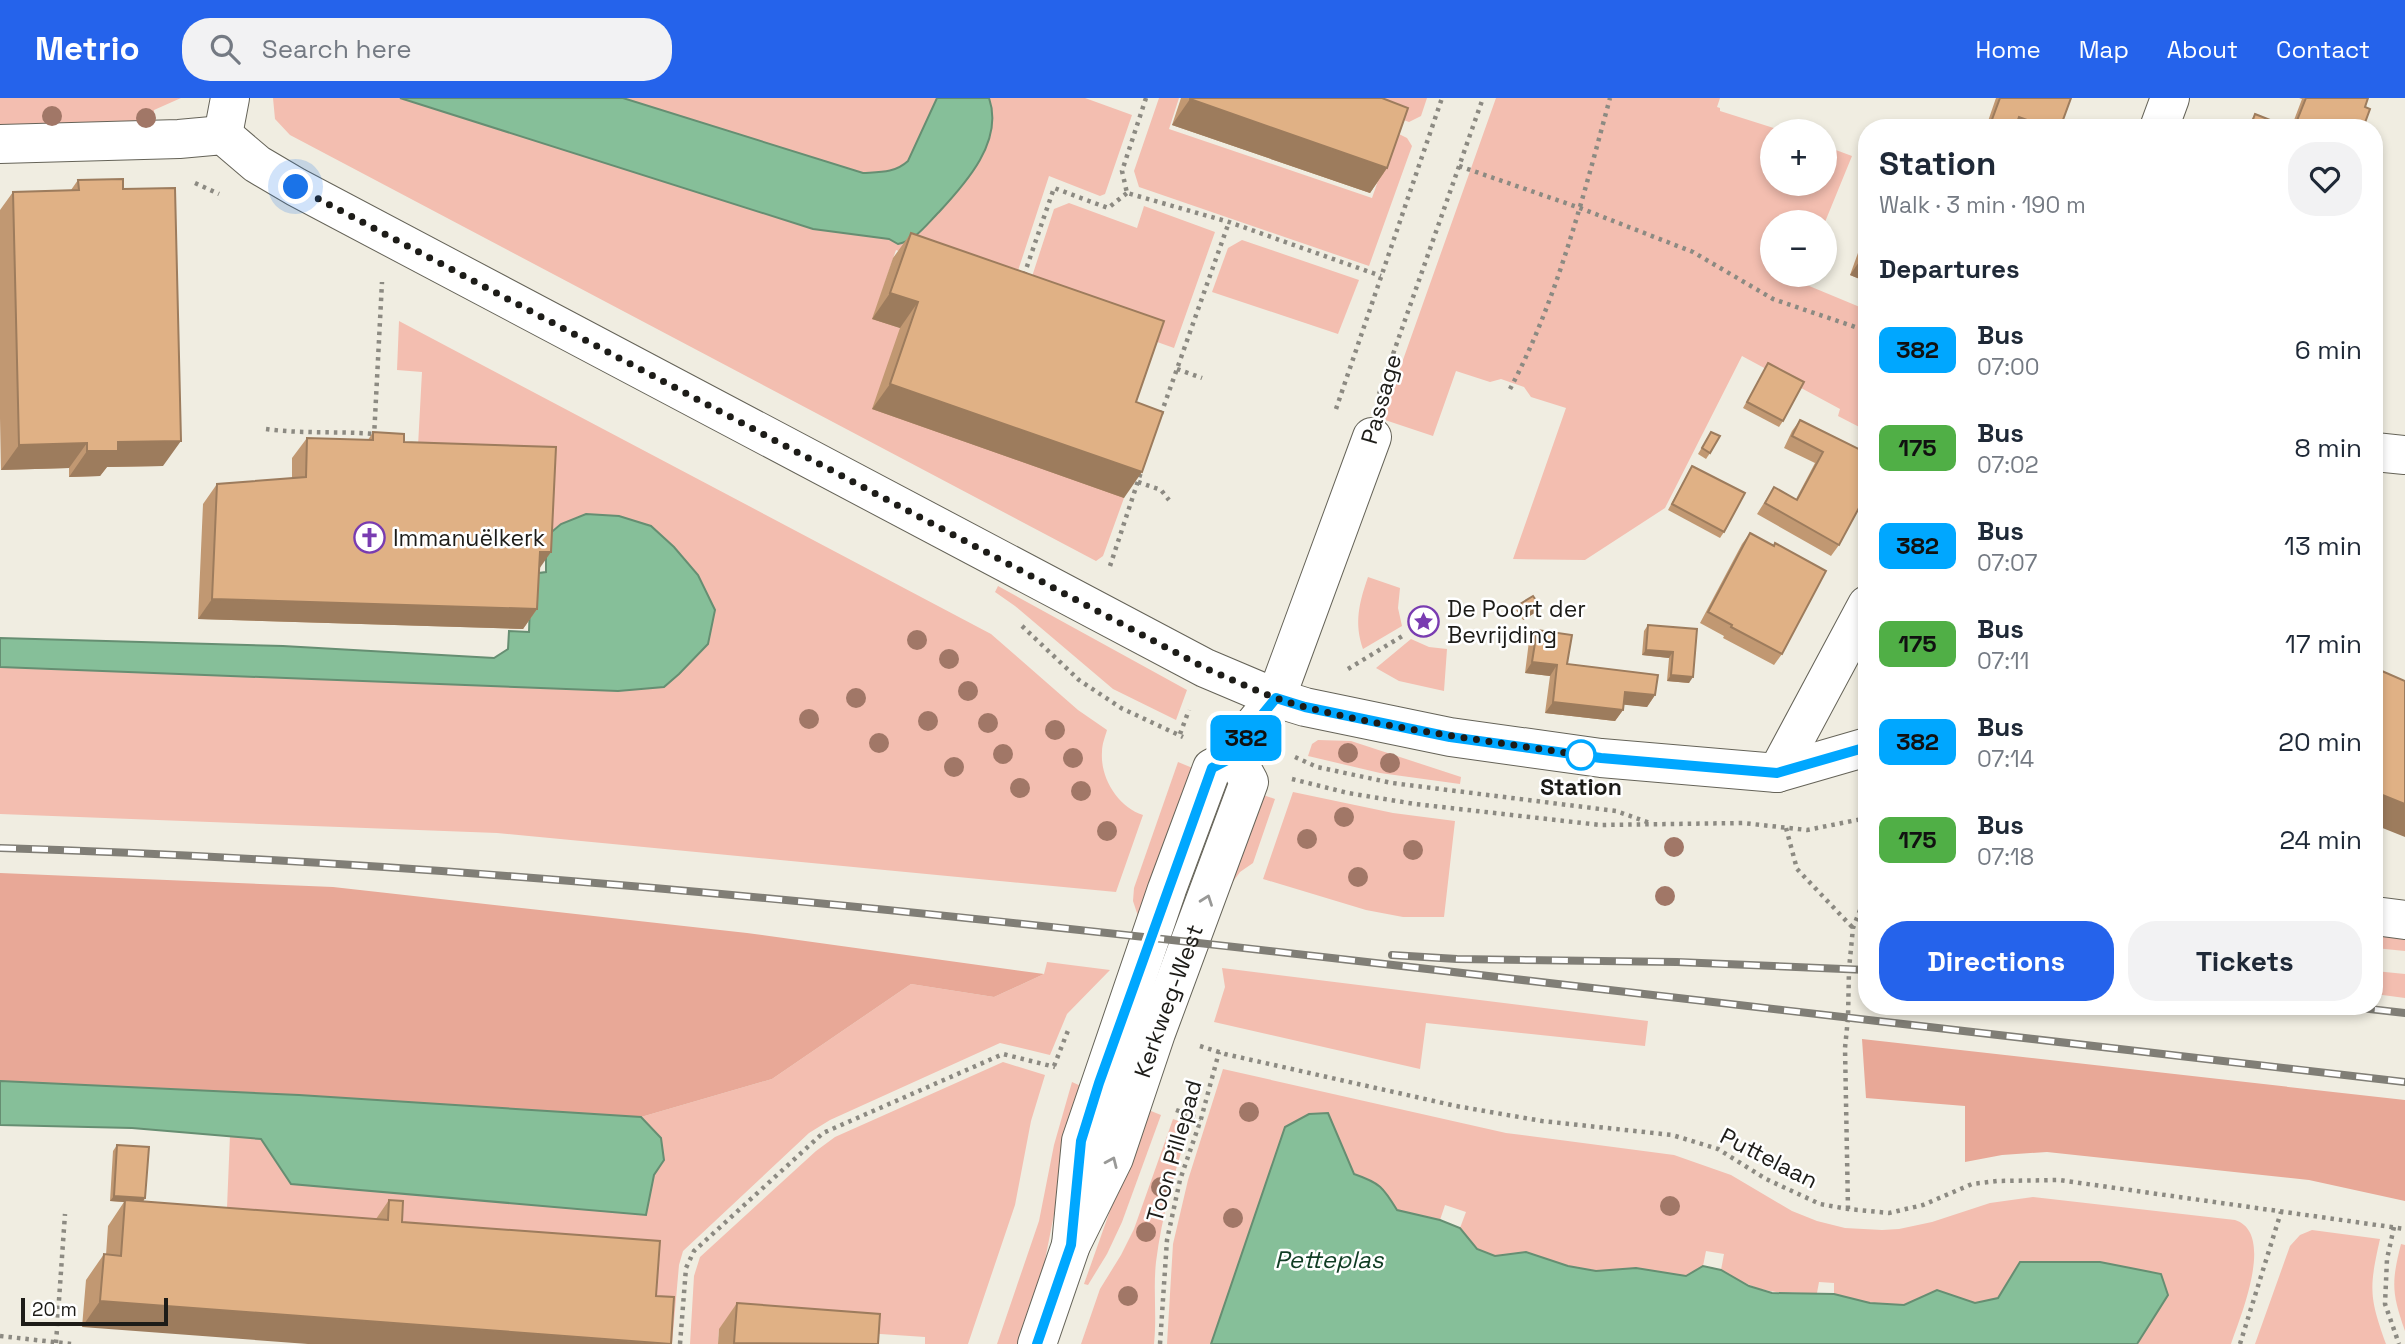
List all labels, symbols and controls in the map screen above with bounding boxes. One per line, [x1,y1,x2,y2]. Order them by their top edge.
search box [182,18,672,81]
text: Metrio [35,28,140,70]
icon: search [206,30,244,68]
text: Search here [262,32,412,66]
text: Home [1975,34,2041,65]
text: Map [2079,34,2129,65]
text: About [2167,34,2238,65]
text: Contact [2276,34,2370,65]
map controls [1760,119,1837,287]
button: + [1760,119,1837,196]
button: heart [2288,142,2362,216]
text: Station [1879,143,1996,185]
your location [278,169,313,204]
text: Walk · 3 min · 190 m [1879,190,2086,220]
button: − [1760,210,1837,287]
text: Departures [1879,252,2020,286]
text: Bus [1977,318,2024,352]
text: 6 min [2295,333,2362,367]
text: 382 [1896,334,1939,365]
street label: Passage [1354,351,1408,447]
text: 07:00 [1977,352,2040,382]
text: Bus [1977,416,2024,450]
text: 8 min [2294,431,2362,465]
text: 175 [1898,432,1937,463]
text: 07:02 [1977,450,2039,480]
text: Bus [1977,514,2024,548]
church icon: Immanuëlkerk [353,521,387,555]
place label: Immanuëlkerk [393,523,545,553]
text: 13 min [2284,529,2362,563]
text: 382 [1896,530,1939,561]
text: 07:07 [1977,548,2037,578]
place label: De Poort der Bevrijding [1447,594,1586,650]
place icon: De Poort der Bevrijding [1407,605,1441,639]
text: Bus [1977,612,2024,646]
text: 17 min [2285,627,2362,661]
text: 175 [1898,628,1937,659]
text: 07:11 [1977,646,2029,676]
text: Bus [1977,710,2024,744]
line badge: 382 [1206,715,1286,761]
text: 382 [1224,722,1268,753]
text: 20 min [2278,725,2362,759]
text: 382 [1896,726,1939,757]
marker: Station [1566,740,1596,770]
text: 07:14 [1977,744,2034,774]
place label: Station [1540,772,1622,802]
text: Bus [1977,808,2024,842]
text: 24 min [2279,823,2362,857]
text: 175 [1898,824,1937,855]
text: 07:18 [1977,842,2034,872]
one-way arrow [1198,895,1212,907]
street label: Kerkweg-West [1127,920,1210,1081]
button: Directions [1879,921,2114,1001]
button: Tickets [2128,921,2362,1001]
street label: Toon Pillepad [1139,1076,1209,1226]
street label: Puttelaan [1715,1121,1823,1195]
one-way arrow [1104,1156,1118,1169]
water label: Petteplas [1275,1244,1385,1275]
scale bar [21,1295,168,1327]
text: 20 m [32,1297,77,1322]

